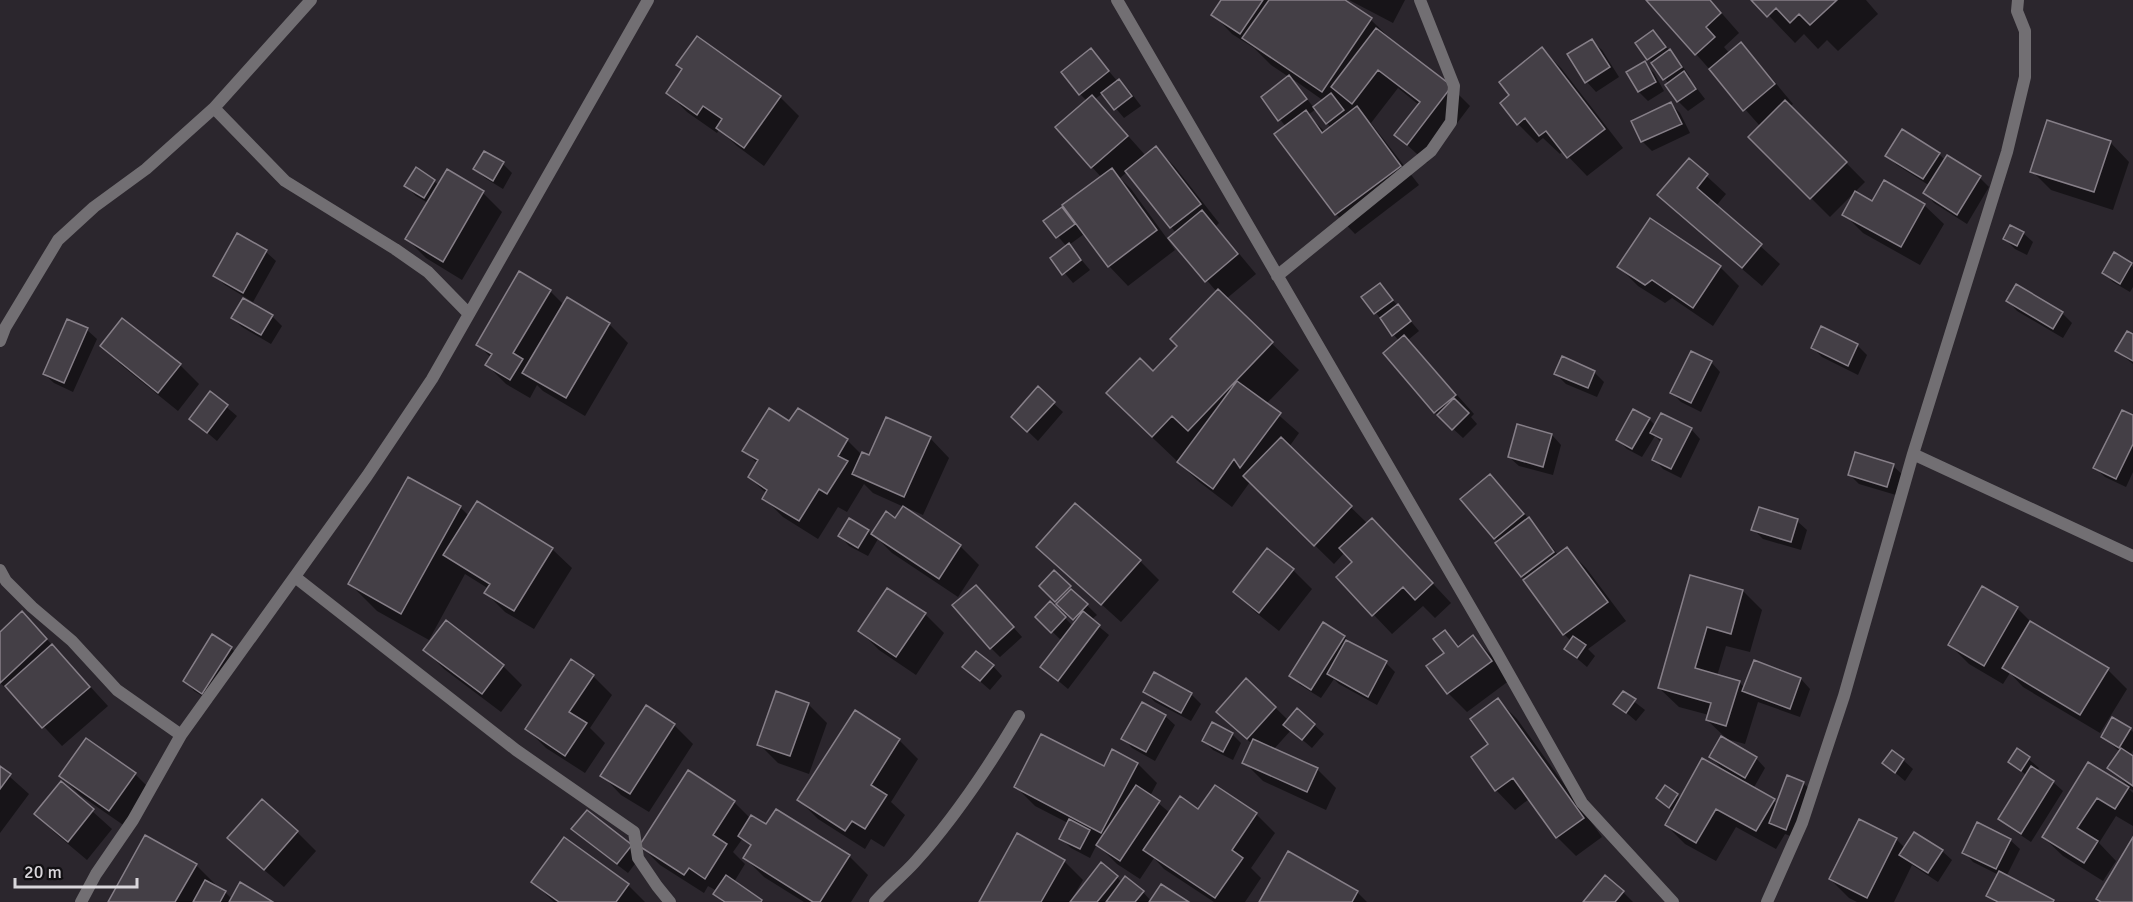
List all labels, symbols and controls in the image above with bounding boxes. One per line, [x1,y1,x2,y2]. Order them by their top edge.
scale bar [15,851,136,889]
text: 20 m [24,861,62,883]

